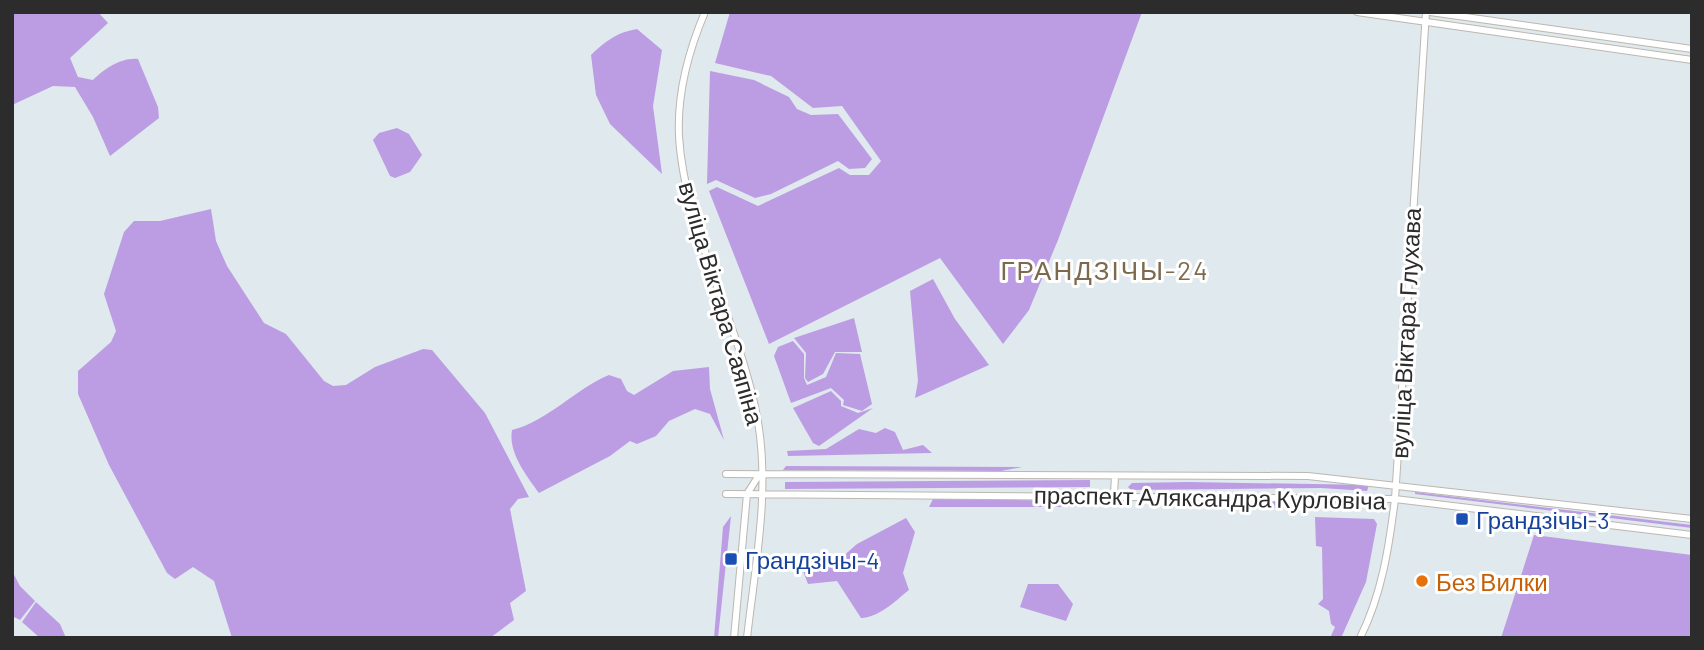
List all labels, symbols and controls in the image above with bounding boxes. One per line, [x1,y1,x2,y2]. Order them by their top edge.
street label: вуліца Віктара Саяпіна [673,178,771,428]
street label: вуліца Віктара Глухава [1384,206,1426,459]
district label: ГРАНДЗІЧЫ-24 [1000,254,1210,285]
street label: праспект Аляксандра Курловіча [1034,479,1387,515]
place label: Грандзічы-3 [1476,505,1610,534]
marker: Грандзічы-3 [1454,511,1470,527]
place label: Грандзічы-4 [745,545,879,574]
marker: Грандзічы-4 [723,551,739,567]
place label: Без Вилки [1436,567,1548,596]
marker: Без Вилки [1414,573,1430,589]

